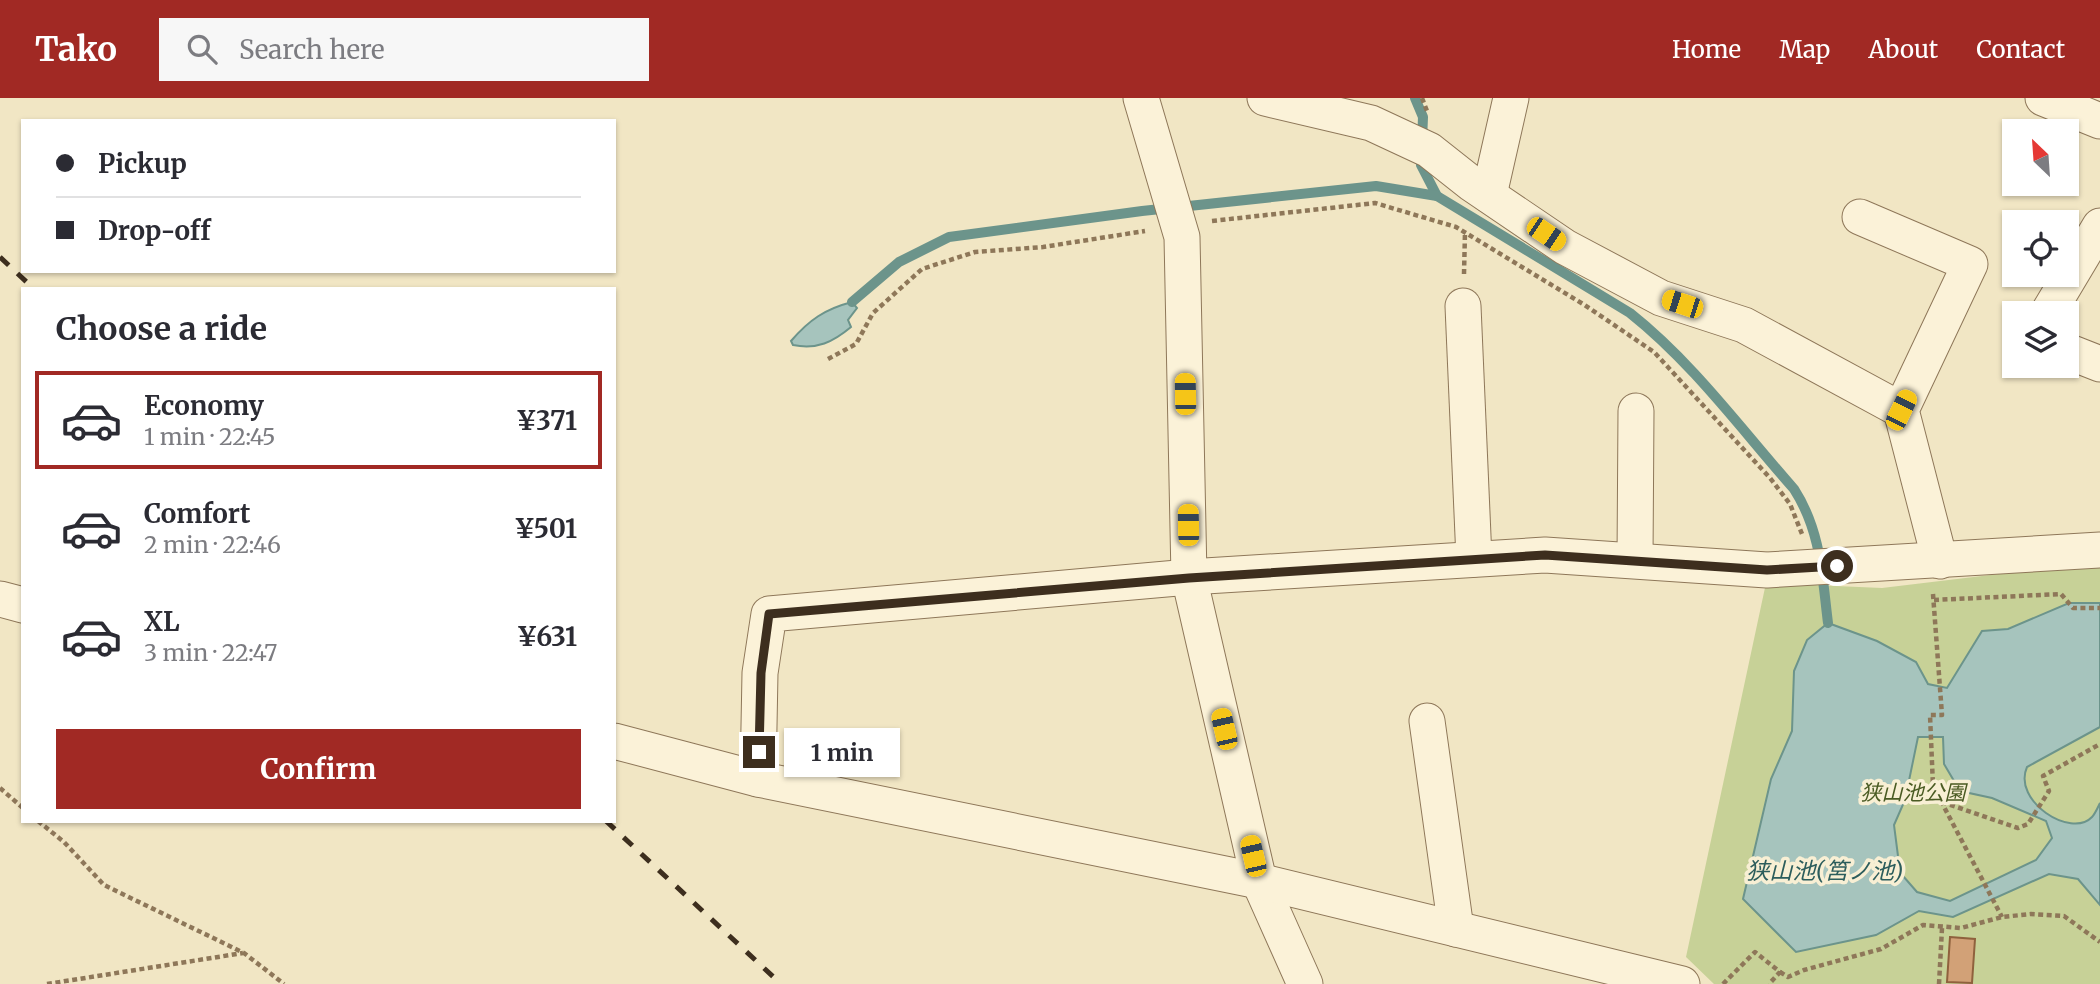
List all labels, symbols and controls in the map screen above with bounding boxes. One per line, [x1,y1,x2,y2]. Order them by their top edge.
search box [159,18,649,81]
text: Tako [35,29,117,70]
icon: search [183,30,221,68]
text: Search here [239,33,385,66]
text: Home [1672,34,1741,65]
text: Map [1779,34,1830,65]
text: About [1868,34,1938,65]
text: Contact [1976,34,2065,65]
north arrow [2002,119,2079,196]
map controls [2002,119,2079,378]
text: Pickup [98,147,187,180]
button: locate [2002,210,2079,287]
text: Drop-off [98,214,211,247]
car [1523,214,1570,254]
car [1659,288,1706,320]
button: layers [2002,301,2079,378]
text: Choose a ride [56,309,267,349]
car [1175,373,1196,415]
car [1883,387,1920,433]
icon: car [60,389,123,452]
text: Economy [144,389,264,422]
text: ¥371 [516,404,577,437]
text: 1 min · 22:45 [144,422,275,451]
icon: car [60,497,123,560]
text: Comfort [144,497,250,530]
car [1178,504,1199,546]
text: ¥501 [514,512,577,545]
text: 2 min · 22:46 [144,530,281,559]
route start [1821,550,1853,582]
icon: car [60,605,123,668]
text: XL [144,605,180,638]
text: ¥631 [517,620,577,653]
text: 3 min · 22:47 [144,638,277,667]
car [1210,706,1239,752]
callout: 1 min [784,728,899,776]
button: Confirm [56,729,581,809]
route end [743,736,775,768]
text: 1 min [811,738,873,767]
park label: 狭山池公園 [1861,779,1968,806]
car [1239,833,1268,879]
water label: 狭山池(筥ノ池) [1746,856,1904,885]

